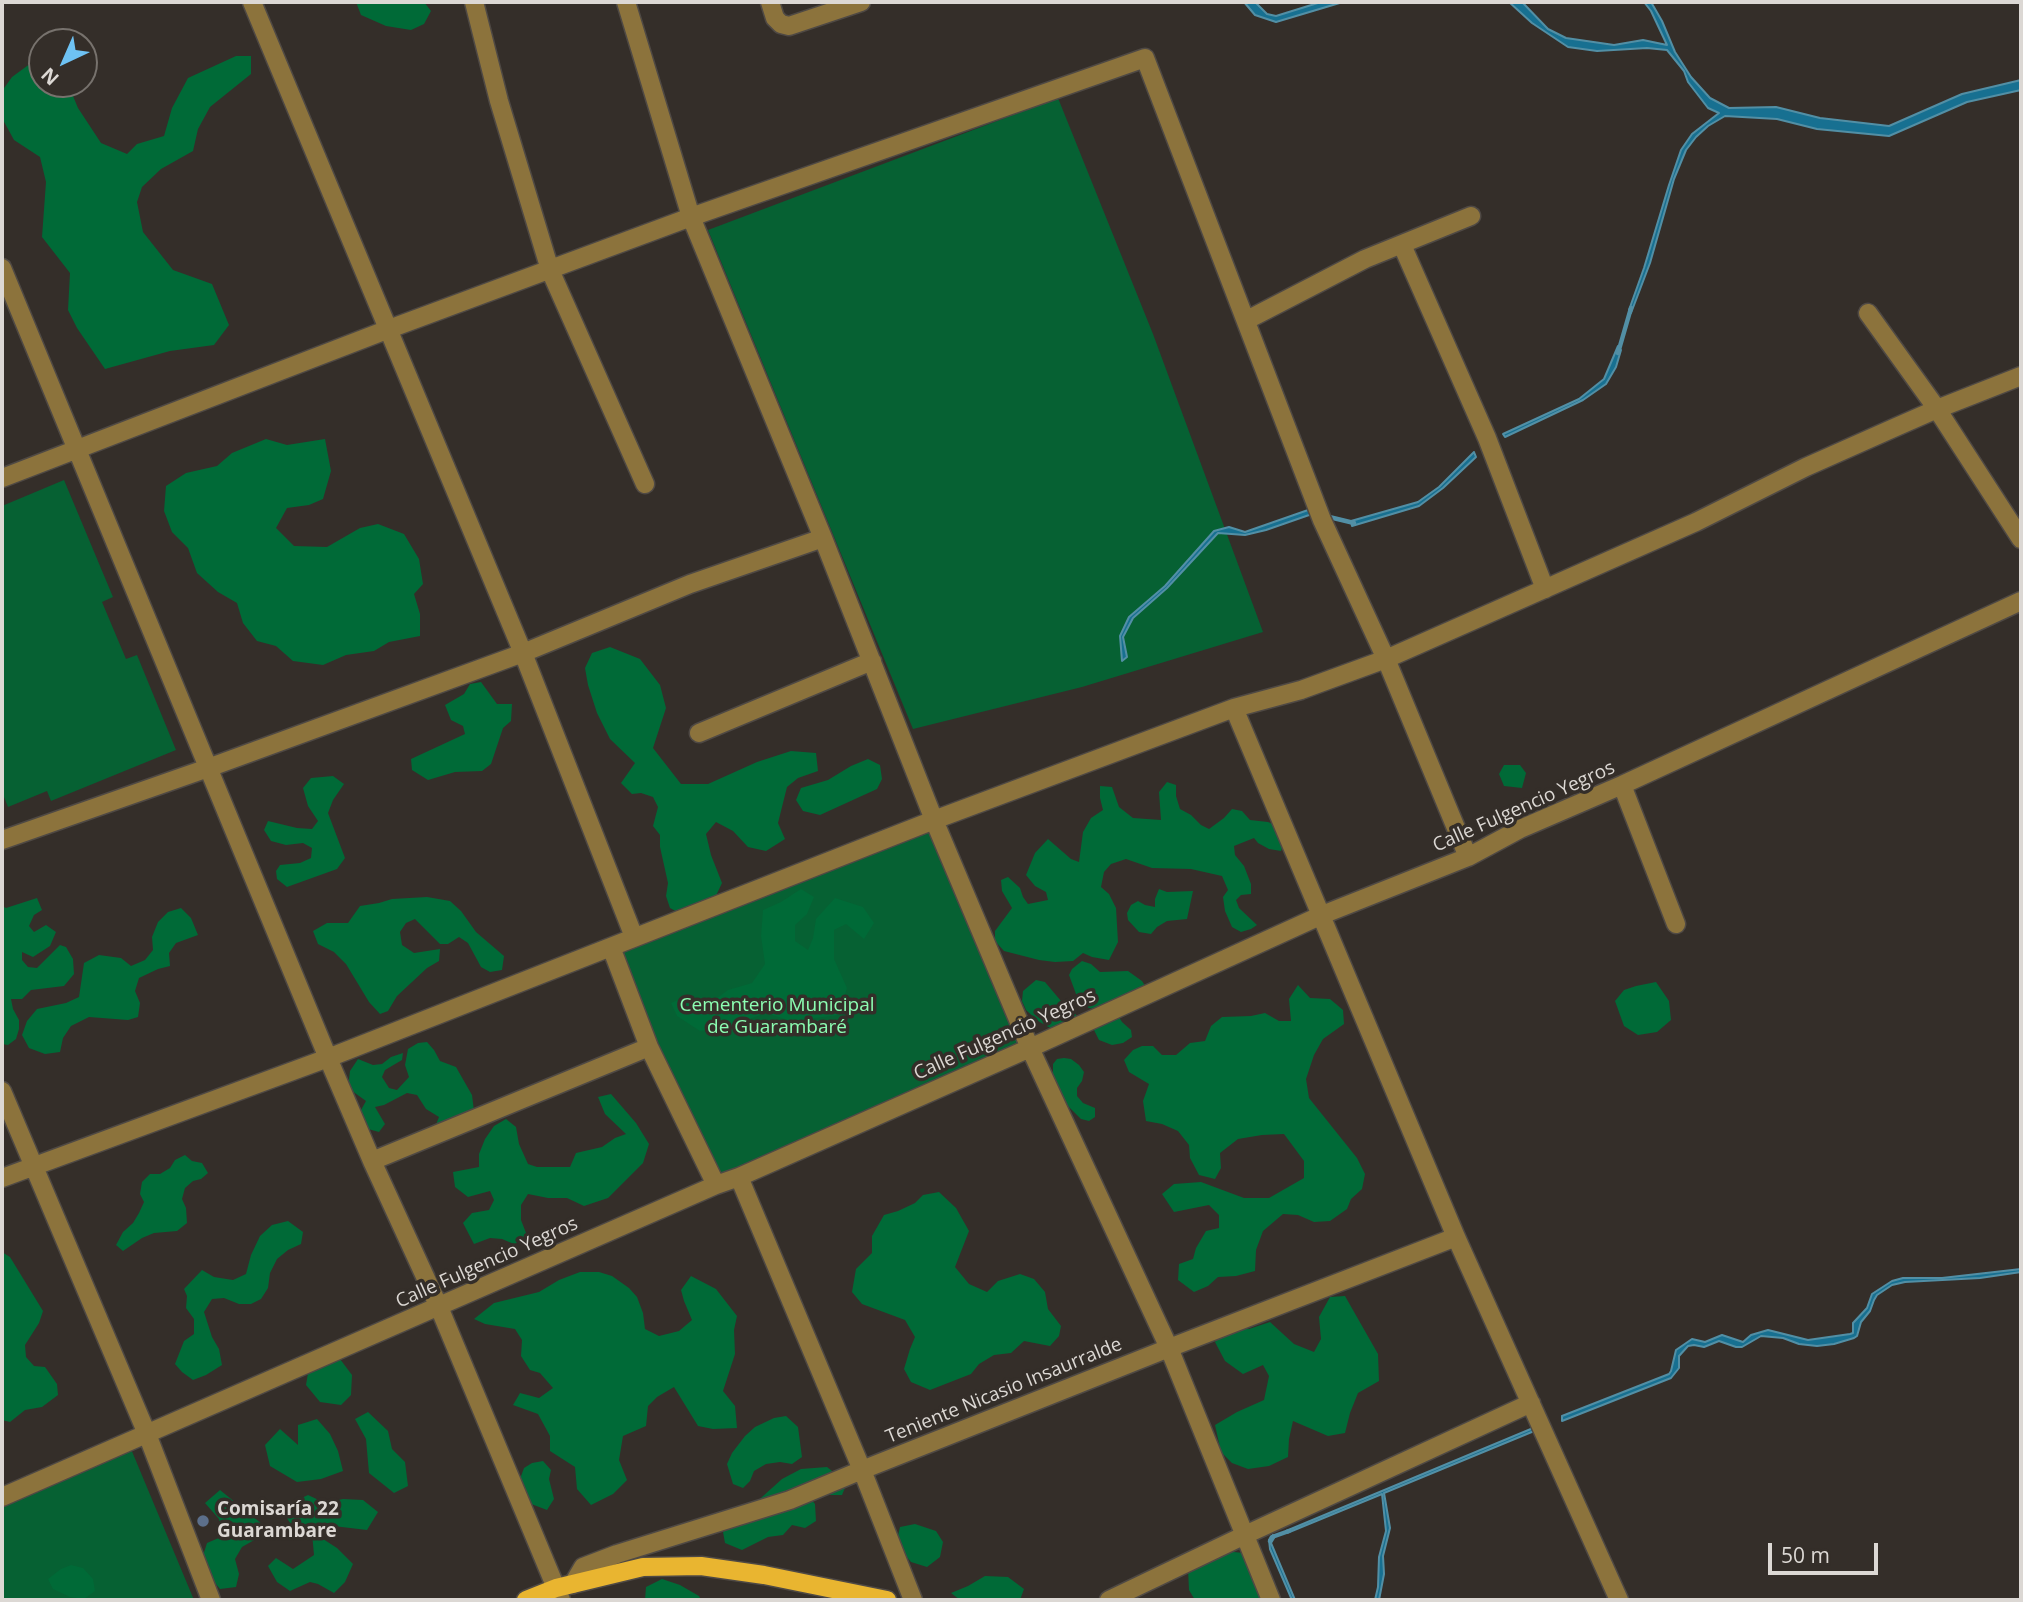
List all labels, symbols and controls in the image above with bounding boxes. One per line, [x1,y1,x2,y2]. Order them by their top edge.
north arrow [28,28,98,98]
text: N [35,62,64,91]
street label: Calle Fulgencio Yegros [1429,757,1619,857]
street label: Calle Fulgencio Yegros [910,985,1100,1085]
park label: Cementerio Municipal de Guarambaré [680,995,874,1039]
street label: Calle Fulgencio Yegros [392,1213,582,1313]
street label: Teniente Nicasio Insaurralde [883,1333,1125,1449]
place label: Comisaría 22 Guarambare [217,1499,339,1543]
marker: Comisaría 22 Guarambare [195,1513,211,1529]
scale bar [1771,1528,1881,1572]
text: 50 m [1781,1541,1830,1569]

